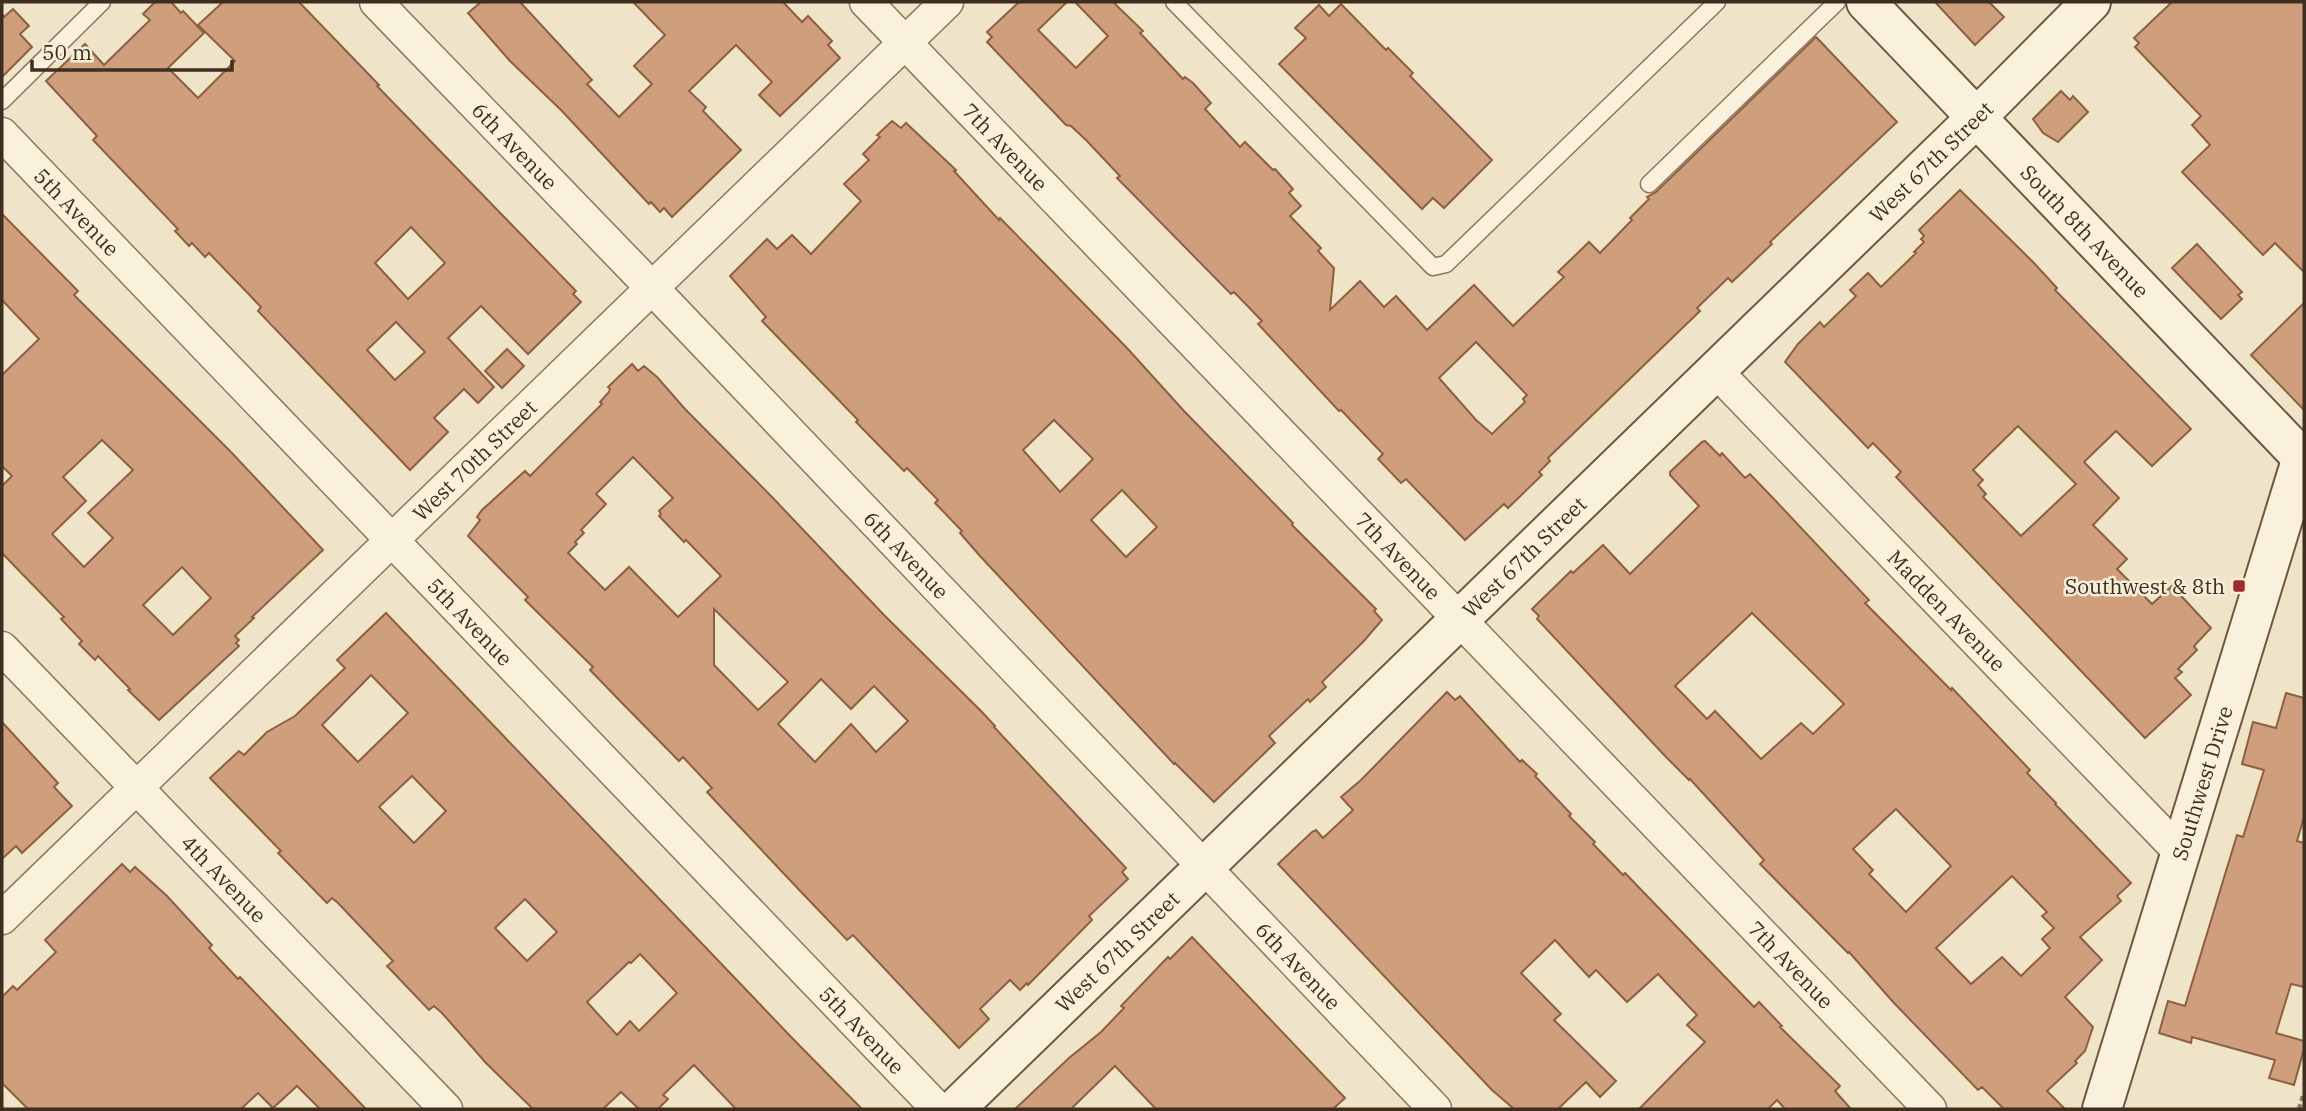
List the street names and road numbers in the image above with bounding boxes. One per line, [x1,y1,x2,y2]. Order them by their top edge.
street label: West 67th Street [1863,95,1999,228]
street label: 6th Avenue [466,96,564,196]
street label: 7th Avenue [956,97,1054,197]
street label: South 8th Avenue [2015,158,2156,304]
street label: 5th Avenue [28,162,126,262]
street label: West 70th Street [406,393,543,527]
street label: West 67th Street [1456,490,1592,623]
street label: 6th Avenue [858,505,955,605]
street label: 7th Avenue [1349,506,1447,606]
street label: Madden Avenue [1882,544,2012,677]
street label: 5th Avenue [421,572,519,672]
street label: Southwest Drive [2165,702,2239,864]
street label: 4th Avenue [175,828,273,928]
street label: West 67th Street [1049,885,1185,1018]
street label: 7th Avenue [1742,914,1840,1015]
street label: 6th Avenue [1250,916,1347,1016]
street label: 5th Avenue [813,980,911,1080]

